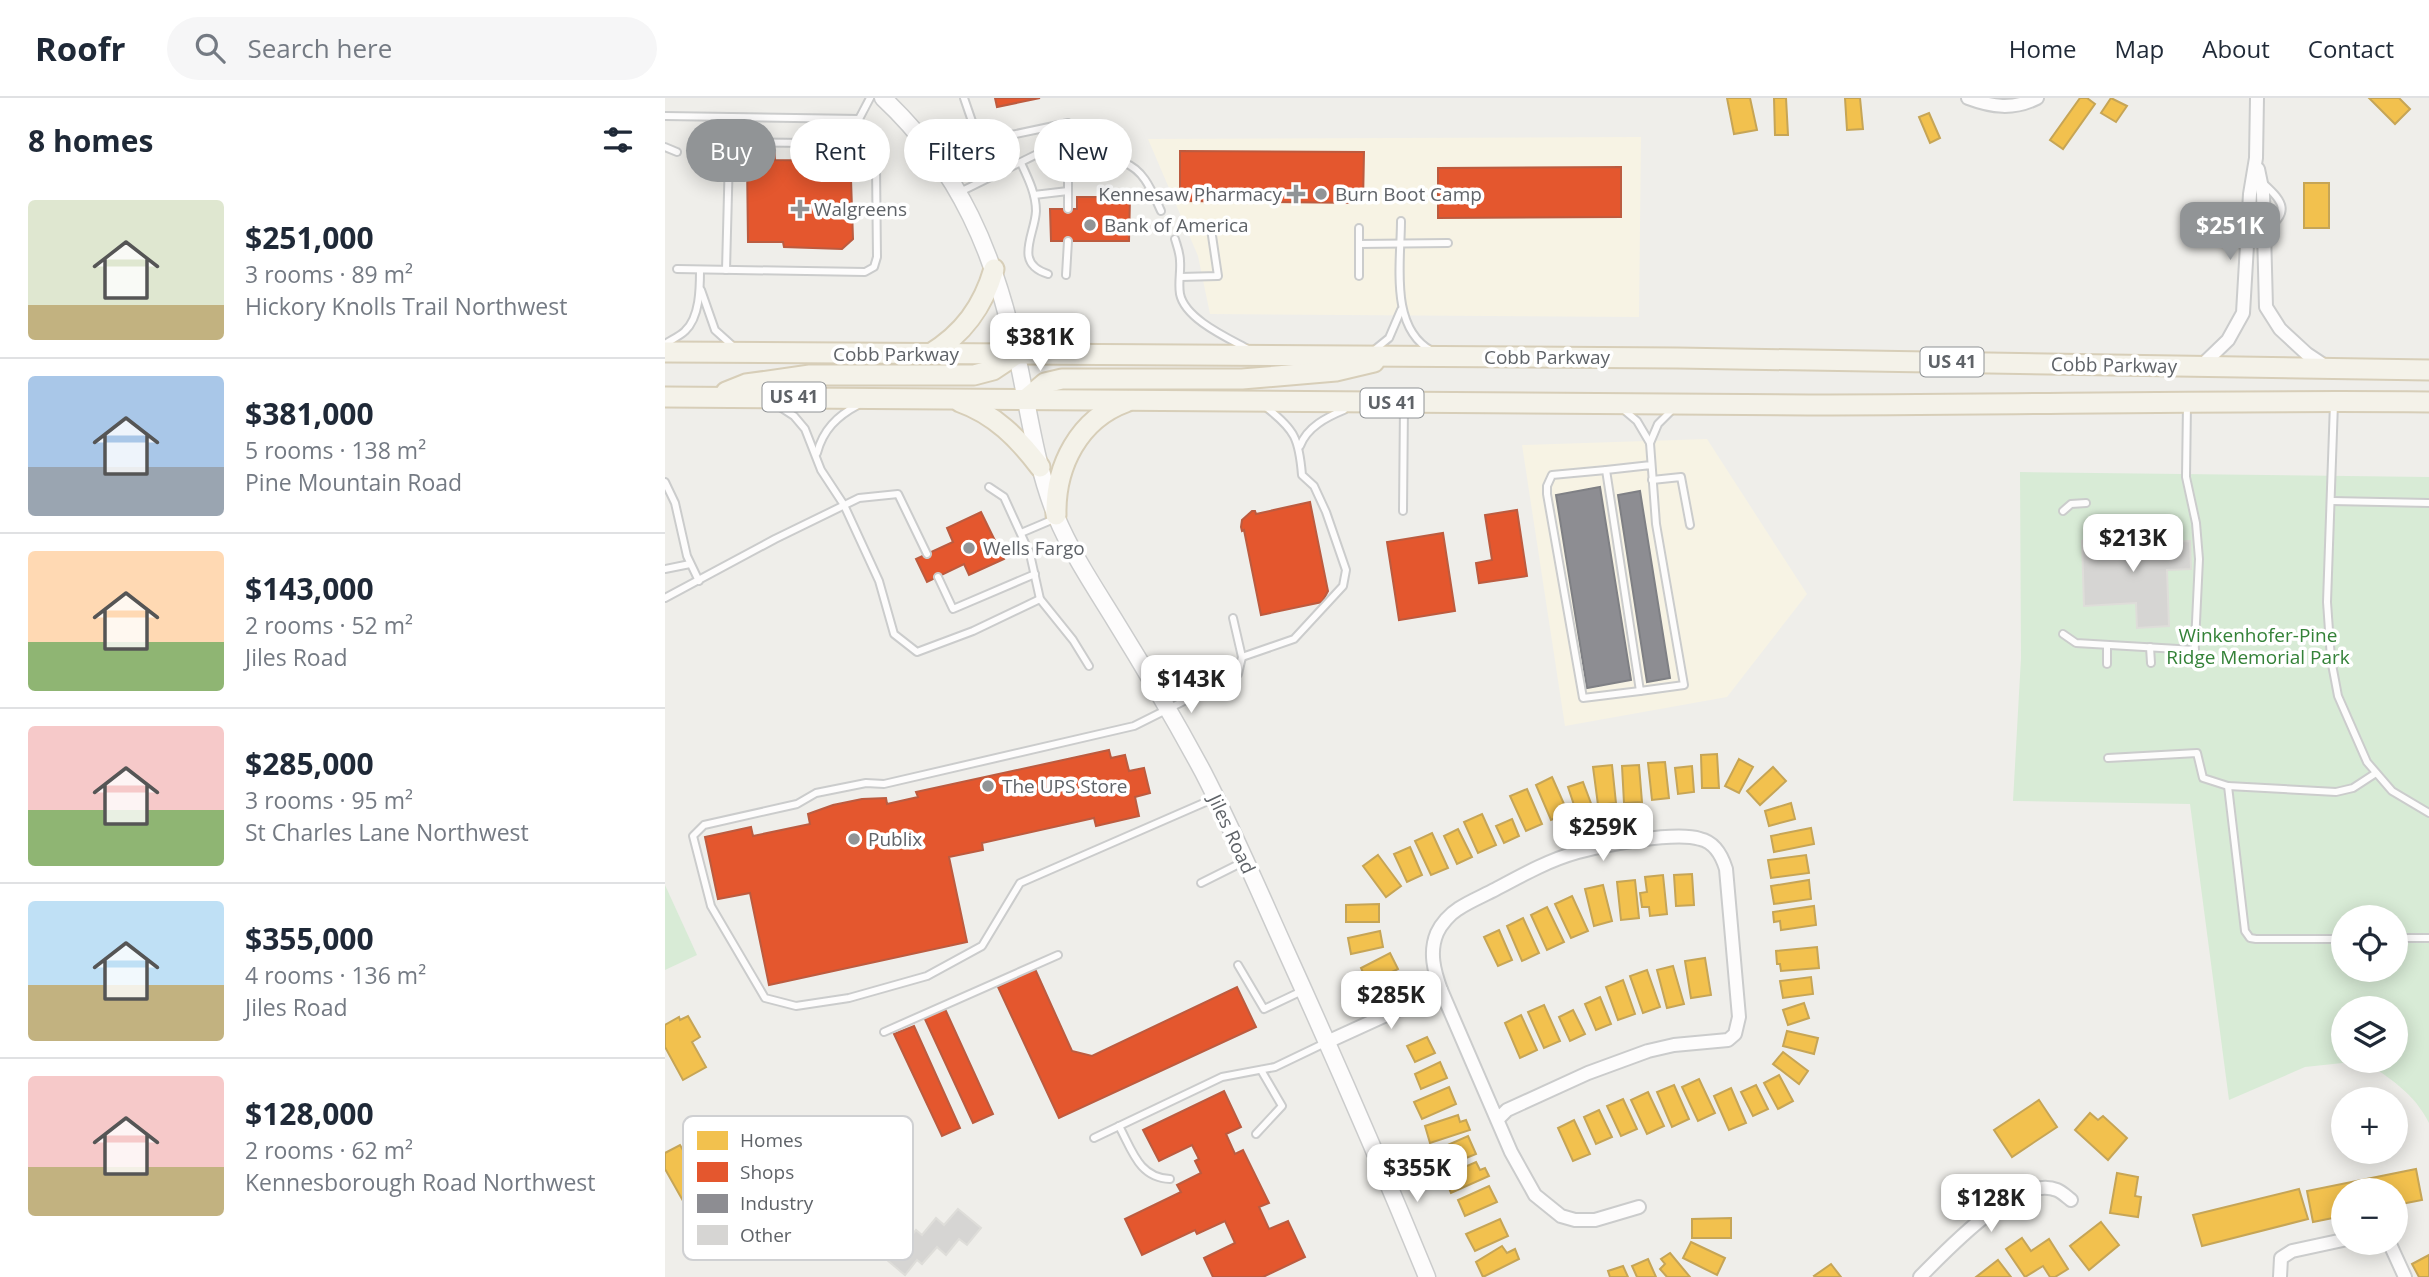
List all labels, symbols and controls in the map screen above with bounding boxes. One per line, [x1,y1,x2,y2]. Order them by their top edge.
search box [167,17,657,80]
text: Roofr [35,26,125,71]
icon: search [191,29,229,67]
text: Search here [247,30,392,66]
text: Home [2009,32,2077,65]
text: Map [2115,32,2164,65]
text: About [2202,32,2270,65]
text: Contact [2308,32,2394,65]
chip: Buy [686,119,776,182]
chip: Rent [790,119,890,182]
chip: Filters [904,119,1020,182]
chip: New [1034,119,1132,182]
text: 8 homes [28,120,153,161]
icon: filters [599,121,637,159]
place label: Kennesaw Pharmacy [1098,181,1282,207]
place label: Burn Boot Camp [1335,181,1482,207]
marker: Kennesaw Pharmacy [1288,186,1304,202]
marker: Burn Boot Camp [1313,186,1329,202]
place label: Walgreens [814,196,907,222]
marker: Walgreens [792,201,808,217]
pin: $251K [2181,202,2279,262]
text: $251K [2196,209,2264,241]
place label: Bank of America [1104,212,1249,238]
text: $251,000 [245,217,374,258]
marker: Bank of America [1082,217,1098,233]
icon: home [84,228,168,312]
text: 3 rooms · 89 m² [245,258,413,290]
text: Hickory Knolls Trail Northwest [245,290,567,322]
pin: $381K [991,314,1089,373]
text: $381K [1006,320,1074,352]
street label: Cobb Parkway [833,341,960,367]
street label: Cobb Parkway [1484,344,1611,370]
road number: US 41 [1921,348,1983,376]
street label: Cobb Parkway [2051,351,2178,379]
road number: US 41 [762,382,825,412]
road number: US 41 [1361,388,1423,418]
text: $381,000 [245,393,374,434]
icon: home [84,404,168,488]
text: 5 rooms · 138 m² [245,434,426,466]
text: Pine Mountain Road [245,466,462,498]
pin: $213K [2084,514,2182,574]
text: $213K [2099,521,2167,553]
place label: Wells Fargo [983,535,1085,561]
marker: Wells Fargo [961,540,977,556]
text: $143,000 [245,568,374,609]
icon: home [84,579,168,663]
text: 2 rooms · 52 m² [245,609,413,641]
park label: Winkenhofer-Pine Ridge Memorial Park [2166,622,2350,670]
text: Jiles Road [245,641,348,673]
pin: $143K [1142,656,1240,715]
text: $143K [1157,662,1225,694]
text: $285,000 [245,743,374,784]
icon: home [84,754,168,838]
place label: The UPS Store [1002,773,1127,799]
marker: The UPS Store [980,778,996,794]
text: 3 rooms · 95 m² [245,784,413,816]
street label: Jiles Road [1201,788,1262,878]
pin: $259K [1554,804,1652,863]
text: $259K [1569,810,1637,842]
text: St Charles Lane Northwest [245,816,529,848]
place label: Publix [868,826,922,852]
marker: Publix [846,831,862,847]
map controls [2331,905,2408,1255]
button: locate [2331,905,2408,982]
text: $355,000 [245,918,374,959]
icon: home [84,929,168,1013]
text: 4 rooms · 136 m² [245,959,426,991]
pin: $285K [1342,972,1440,1031]
text: $285K [1357,978,1425,1010]
text: Jiles Road [245,991,348,1023]
button: layers [2331,996,2408,1073]
button: + [2331,1087,2408,1164]
text: $128,000 [245,1093,374,1134]
icon: home [84,1104,168,1188]
legend [683,1116,913,1260]
text: Homes [740,1127,803,1153]
text: 2 rooms · 62 m² [245,1134,413,1166]
pin: $355K [1368,1144,1466,1204]
text: $355K [1383,1151,1451,1183]
text: Shops [740,1159,794,1185]
text: Kennesborough Road Northwest [245,1166,596,1198]
pin: $128K [1942,1174,2040,1234]
button: − [2331,1178,2408,1255]
text: $128K [1957,1181,2025,1213]
text: Industry [740,1190,814,1216]
text: Other [740,1222,792,1248]

